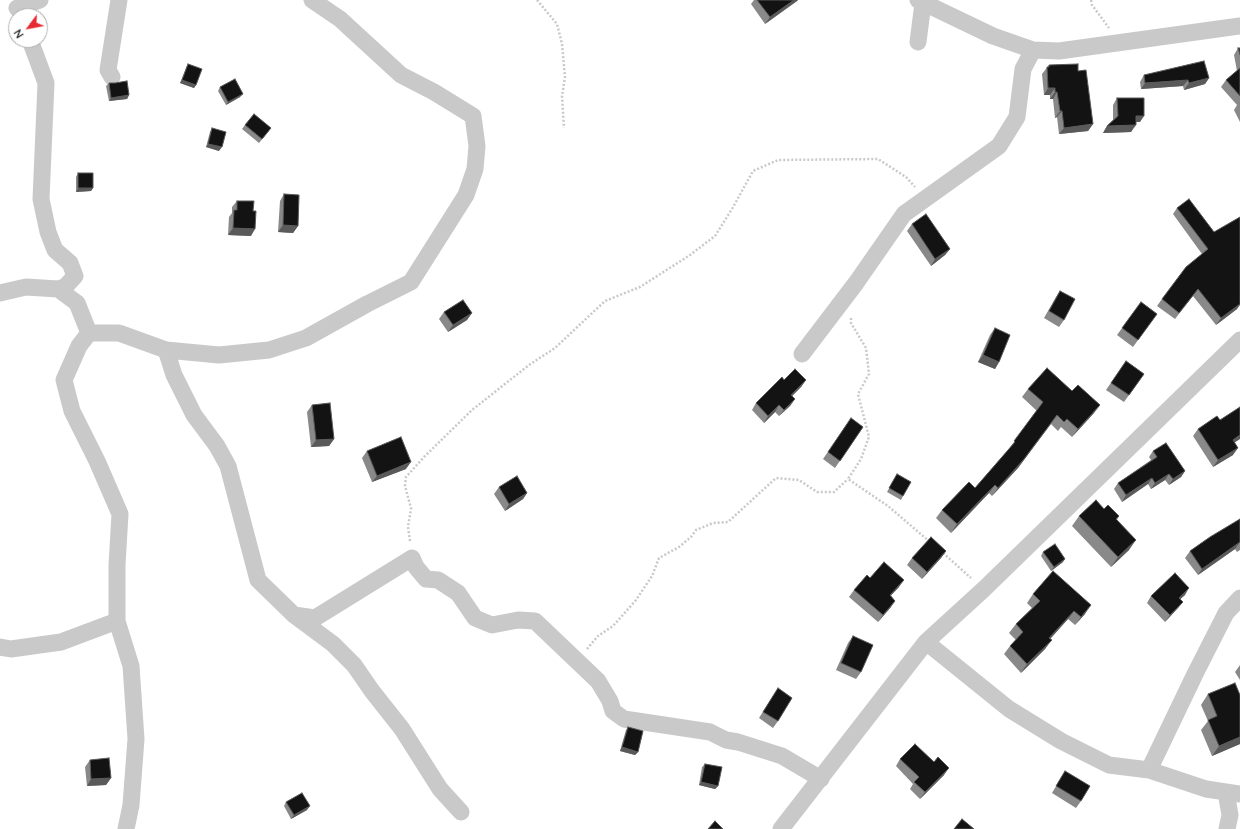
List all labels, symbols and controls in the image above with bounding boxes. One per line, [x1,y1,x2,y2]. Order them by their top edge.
north arrow [8,8,48,48]
text: N [11,27,27,41]

